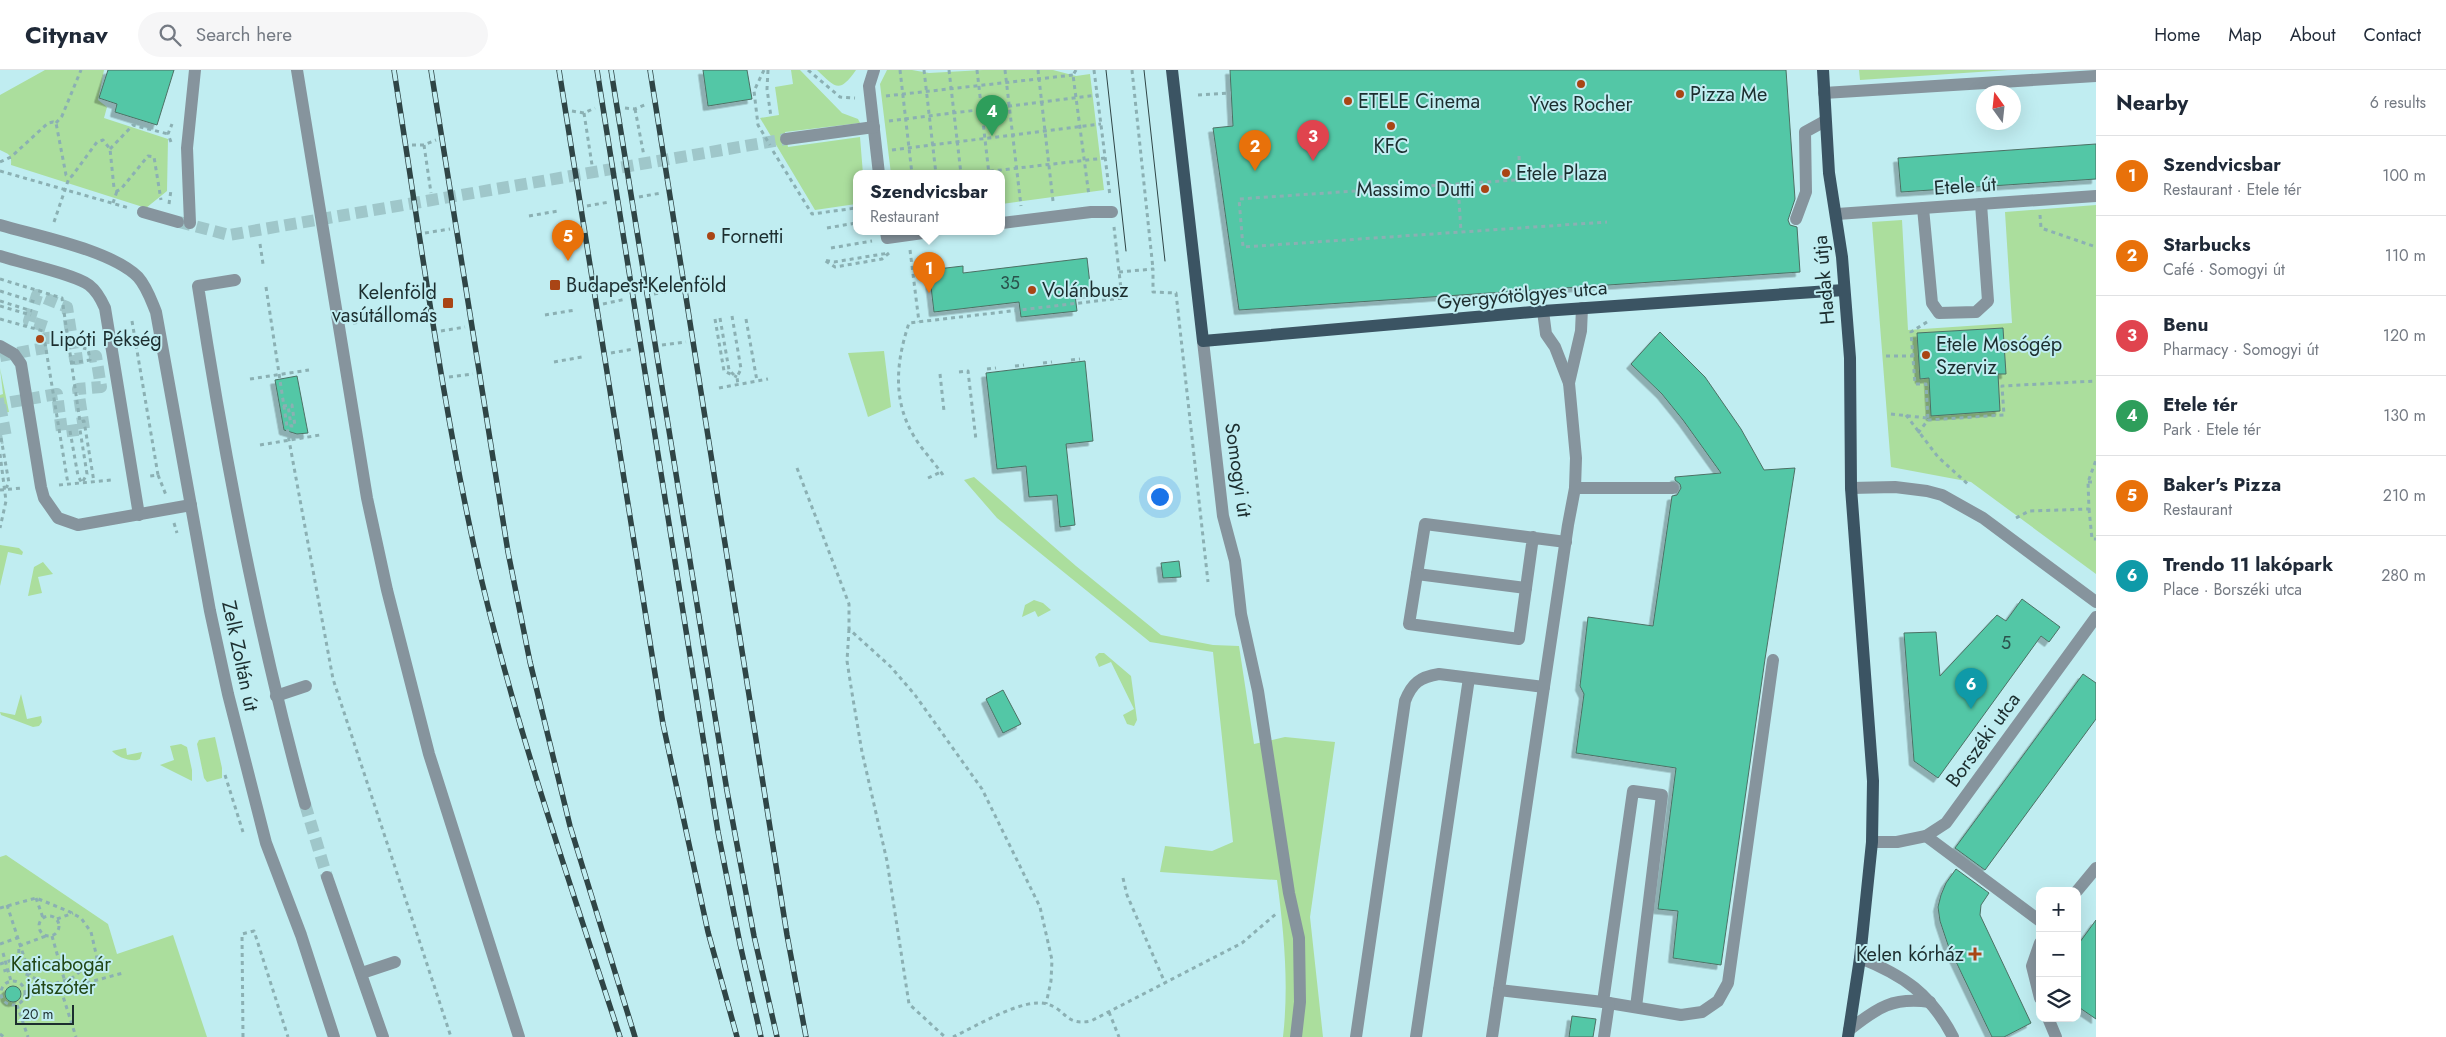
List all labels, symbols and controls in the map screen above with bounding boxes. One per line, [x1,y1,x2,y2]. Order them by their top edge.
search box [138,12,488,57]
text: Citynav [25,17,108,52]
icon: search [156,21,184,49]
text: Search here [196,21,292,48]
text: Home [2154,22,2200,48]
text: Map [2228,22,2262,48]
text: About [2290,22,2335,48]
text: Contact [2363,22,2421,48]
marker: Yves Rocher [1575,78,1587,90]
place label: Pizza Me [1690,80,1767,109]
north arrow [1976,85,2021,130]
place label: ETELE Cinema [1358,87,1480,116]
marker: Pizza Me [1674,88,1686,100]
text: Nearby [2116,88,2188,118]
place label: Yves Rocher [1530,90,1633,119]
text: 6 results [2370,91,2426,114]
pin: 4 [976,95,1008,136]
marker: ETELE Cinema [1342,95,1354,107]
pin: 3 [1297,120,1329,161]
marker: KFC [1385,120,1397,132]
pin: 2 [1239,130,1271,171]
place label: KFC [1374,132,1409,161]
text: Szendvicsbar [2163,151,2281,178]
place label: Etele Plaza [1516,159,1607,188]
text: 1 [2128,164,2136,187]
text: 100 m [2382,164,2426,187]
marker: Etele Plaza [1500,167,1512,179]
street label: Etele út [1933,169,1997,203]
popup [853,170,1005,235]
place label: Massimo Dutti [1356,175,1475,204]
text: Szendvicsbar [870,178,988,205]
text: Restaurant · Etele tér [2163,178,2302,201]
marker: Massimo Dutti [1479,183,1491,195]
text: Restaurant [870,205,939,228]
pin: 5 [552,220,584,261]
place label: Fornetti [721,222,784,251]
marker: Fornetti [705,230,717,242]
text: Starbucks [2163,231,2251,258]
street label: Hadak útja [1806,234,1842,326]
text: 2 [2127,244,2137,267]
text: 110 m [2385,244,2426,267]
pin: 1 [913,252,945,293]
text: Café · Somogyi út [2163,258,2285,281]
house number: 35 [1000,270,1020,296]
place label: Budapest-Kelenföld [566,271,726,300]
street label: Gyergyótölgyes utca [1436,273,1608,317]
place label: Volánbusz [1042,276,1128,305]
place label: Kelenföld vasútállomás [332,278,437,330]
marker: Budapest-Kelenföld [548,278,562,292]
marker: Volánbusz [1026,284,1038,296]
marker: Kelenföld vasútállomás [441,296,455,310]
text: Benu [2163,311,2208,338]
text: 3 [2127,324,2137,347]
text: 120 m [2383,324,2426,347]
place label: Lipóti Pékség [50,325,162,354]
place label: Etele Mosógép Szerviz [1936,330,2062,382]
marker: Lipóti Pékség [34,333,46,345]
text: Pharmacy · Somogyi út [2163,338,2319,361]
marker: Etele Mosógép Szerviz [1920,349,1932,361]
text: Etele tér [2163,391,2238,418]
text: 4 [2126,404,2138,427]
text: 130 m [2383,404,2426,427]
text: Park · Etele tér [2163,418,2261,441]
street label: Somogyi út [1217,421,1259,519]
text: Baker's Pizza [2163,471,2281,498]
your location [1147,484,1173,510]
text: 5 [2127,484,2137,507]
text: 210 m [2383,484,2426,507]
text: Restaurant [2163,498,2232,521]
text: Trendo 11 lakópark [2163,551,2333,578]
text: 6 [2127,564,2137,587]
text: 280 m [2381,564,2426,587]
text: Place · Borszéki utca [2163,578,2302,601]
street label: Zelk Zoltán út [214,598,266,714]
house number: 5 [2001,630,2011,656]
pin: 6 [1955,668,1987,709]
street label: Borszéki utca [1939,687,2027,793]
map controls [2036,887,2081,1022]
button: + [2036,887,2081,932]
button: − [2036,932,2081,977]
place label: Kelen kórház [1856,940,1964,969]
marker: Kelen kórház [1968,947,1982,961]
park label: Katicabogár játszótér [11,950,111,1002]
button: layers [2036,977,2081,1022]
scale bar [15,1002,74,1025]
text: 20 m [22,1004,54,1024]

